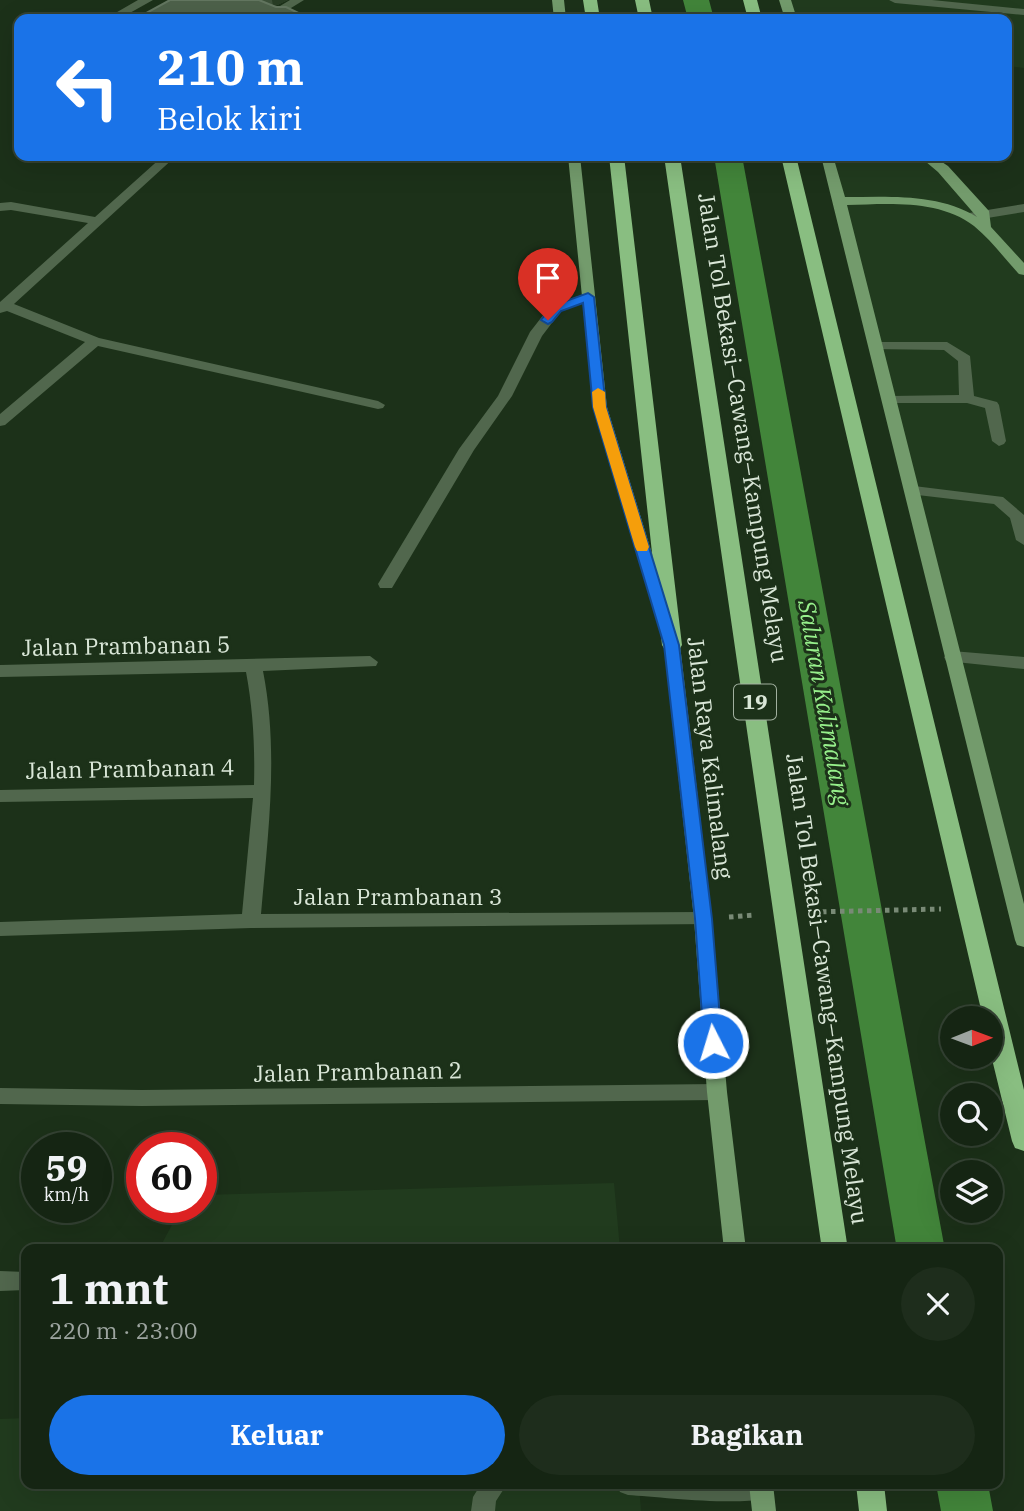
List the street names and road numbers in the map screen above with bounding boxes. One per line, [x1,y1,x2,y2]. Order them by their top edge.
street label: Jalan Tol Bekasi–Cawang–Kampung Melayu [692,191,796,665]
street label: Jalan Prambanan 5 [21,628,231,662]
street label: Jalan Raya Kalimalang [681,635,741,881]
road number: 19 [734,684,776,720]
street label: Jalan Prambanan 4 [25,751,235,785]
street label: Jalan Tol Bekasi–Cawang–Kampung Melayu [780,751,876,1226]
street label: Jalan Prambanan 3 [294,881,502,911]
street label: Jalan Prambanan 2 [253,1054,463,1088]

